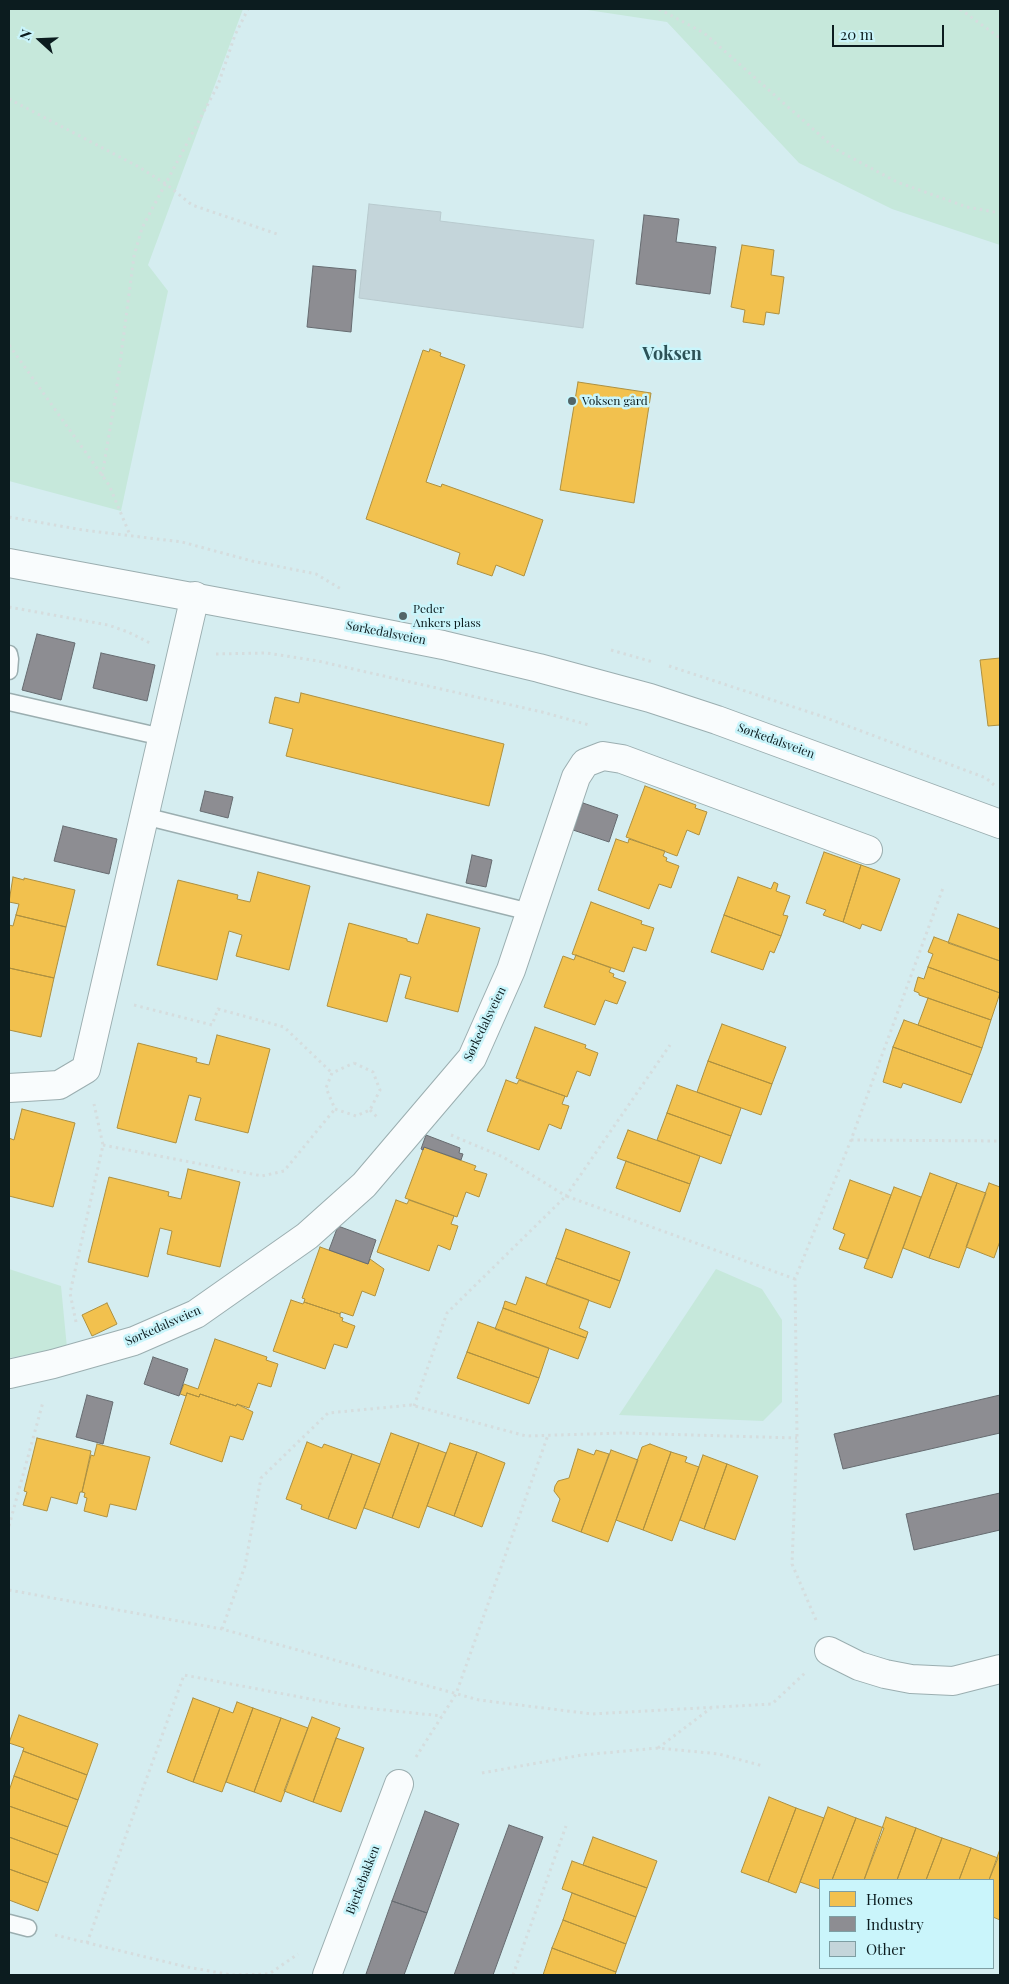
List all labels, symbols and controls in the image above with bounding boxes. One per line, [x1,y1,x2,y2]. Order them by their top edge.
north arrow [15,15,65,65]
scale bar [834,15,946,47]
text: 20 m [840,24,873,44]
text: N [15,27,36,43]
district label: Voksen [642,343,702,365]
place label: Voksen gård [582,394,648,408]
marker: Voksen gård [566,395,578,407]
place label: Peder Ankers plass [413,602,481,630]
marker: Peder Ankers plass [397,610,409,622]
street label: Sørkedalsveien [345,618,427,648]
street label: Sørkedalsveien [736,720,816,762]
street label: Sørkedalsveien [461,985,509,1063]
street label: Sørkedalsveien [123,1303,203,1349]
street label: Bjerkebakken [343,1844,383,1916]
legend [819,1879,994,1969]
text: Homes [866,1889,913,1909]
text: Industry [866,1914,924,1934]
text: Other [866,1939,906,1959]

